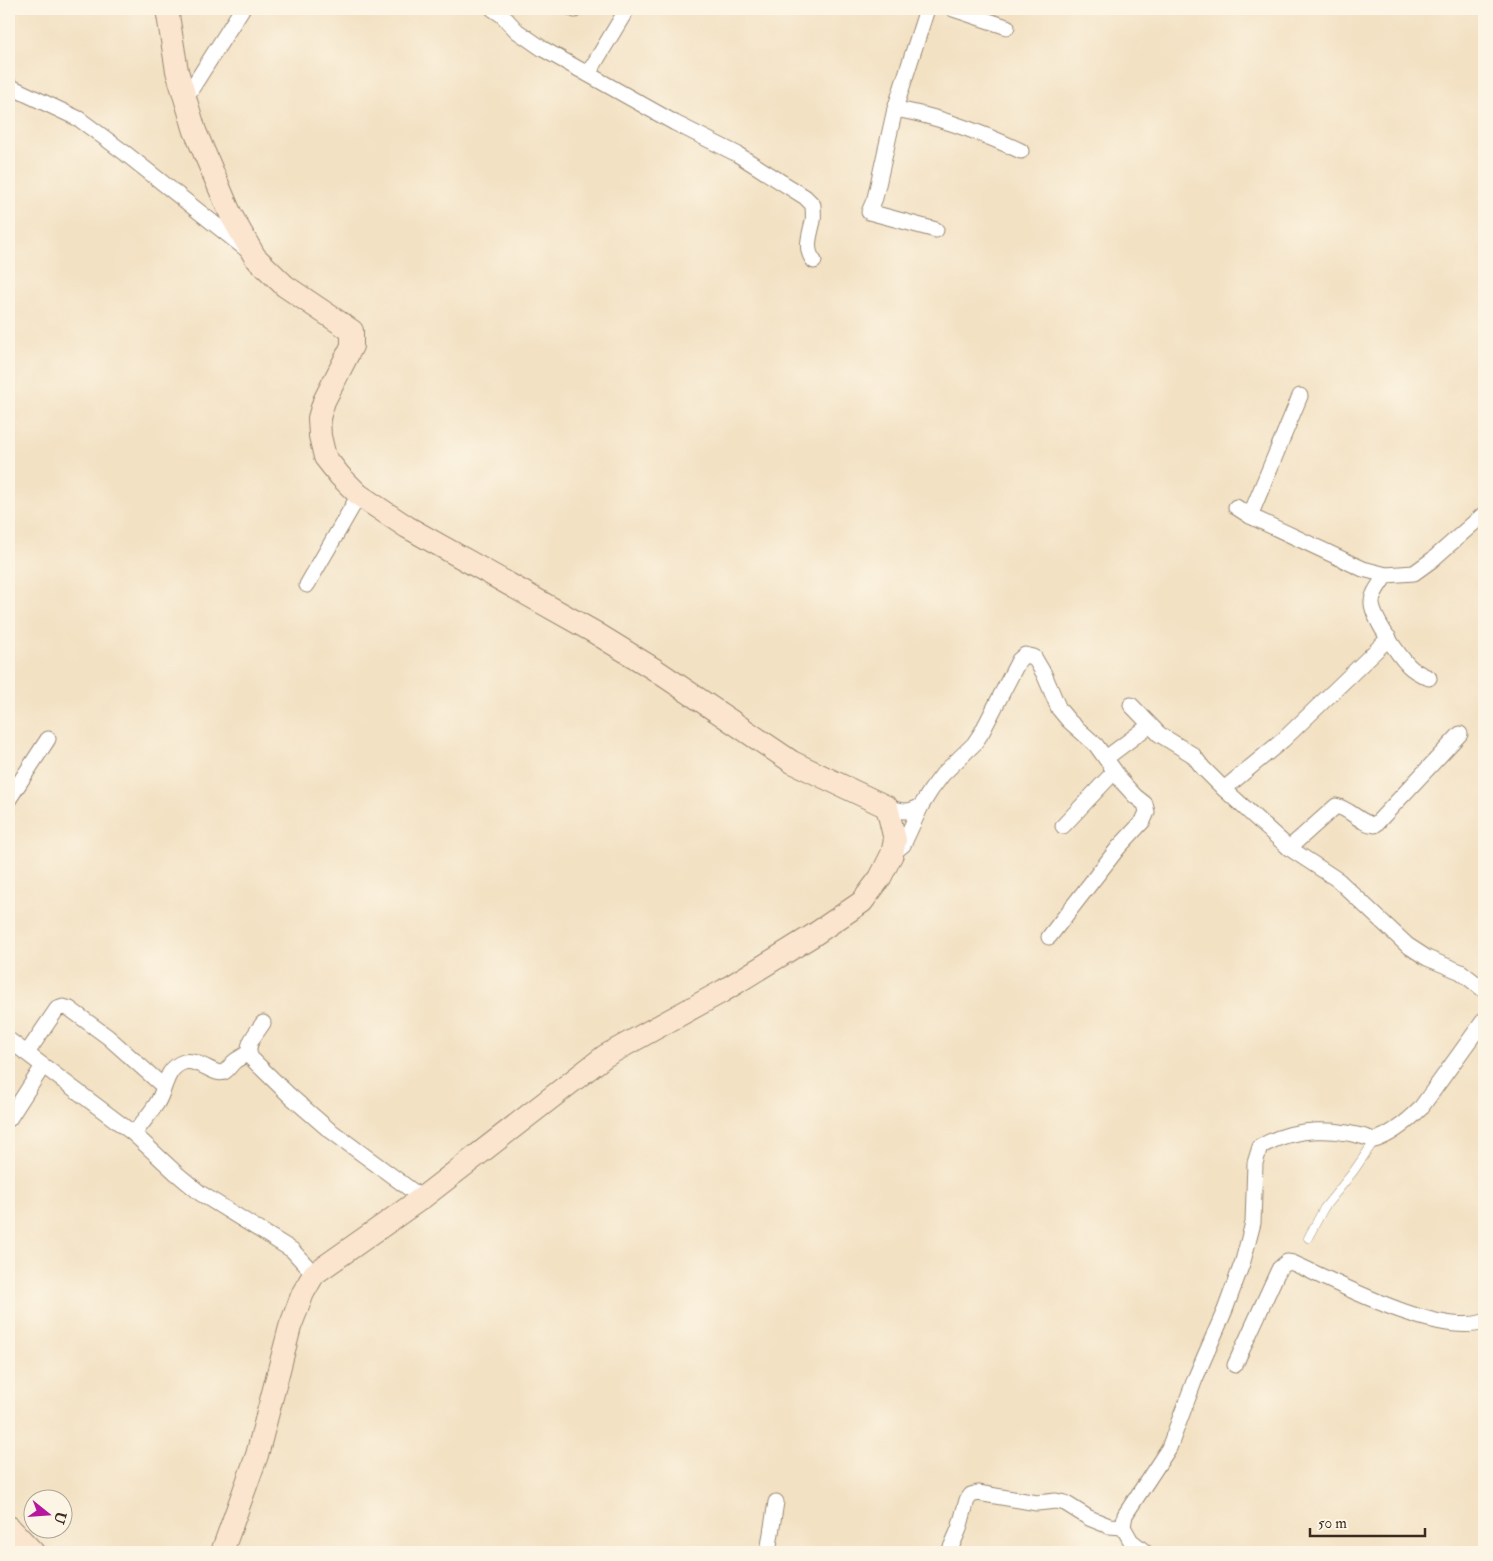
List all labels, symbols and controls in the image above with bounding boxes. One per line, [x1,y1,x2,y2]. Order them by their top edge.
north arrow [22,1488,72,1538]
scale bar [1310,1506,1426,1538]
text: U [50,1510,70,1526]
text: 50 m [1318,1514,1347,1533]

